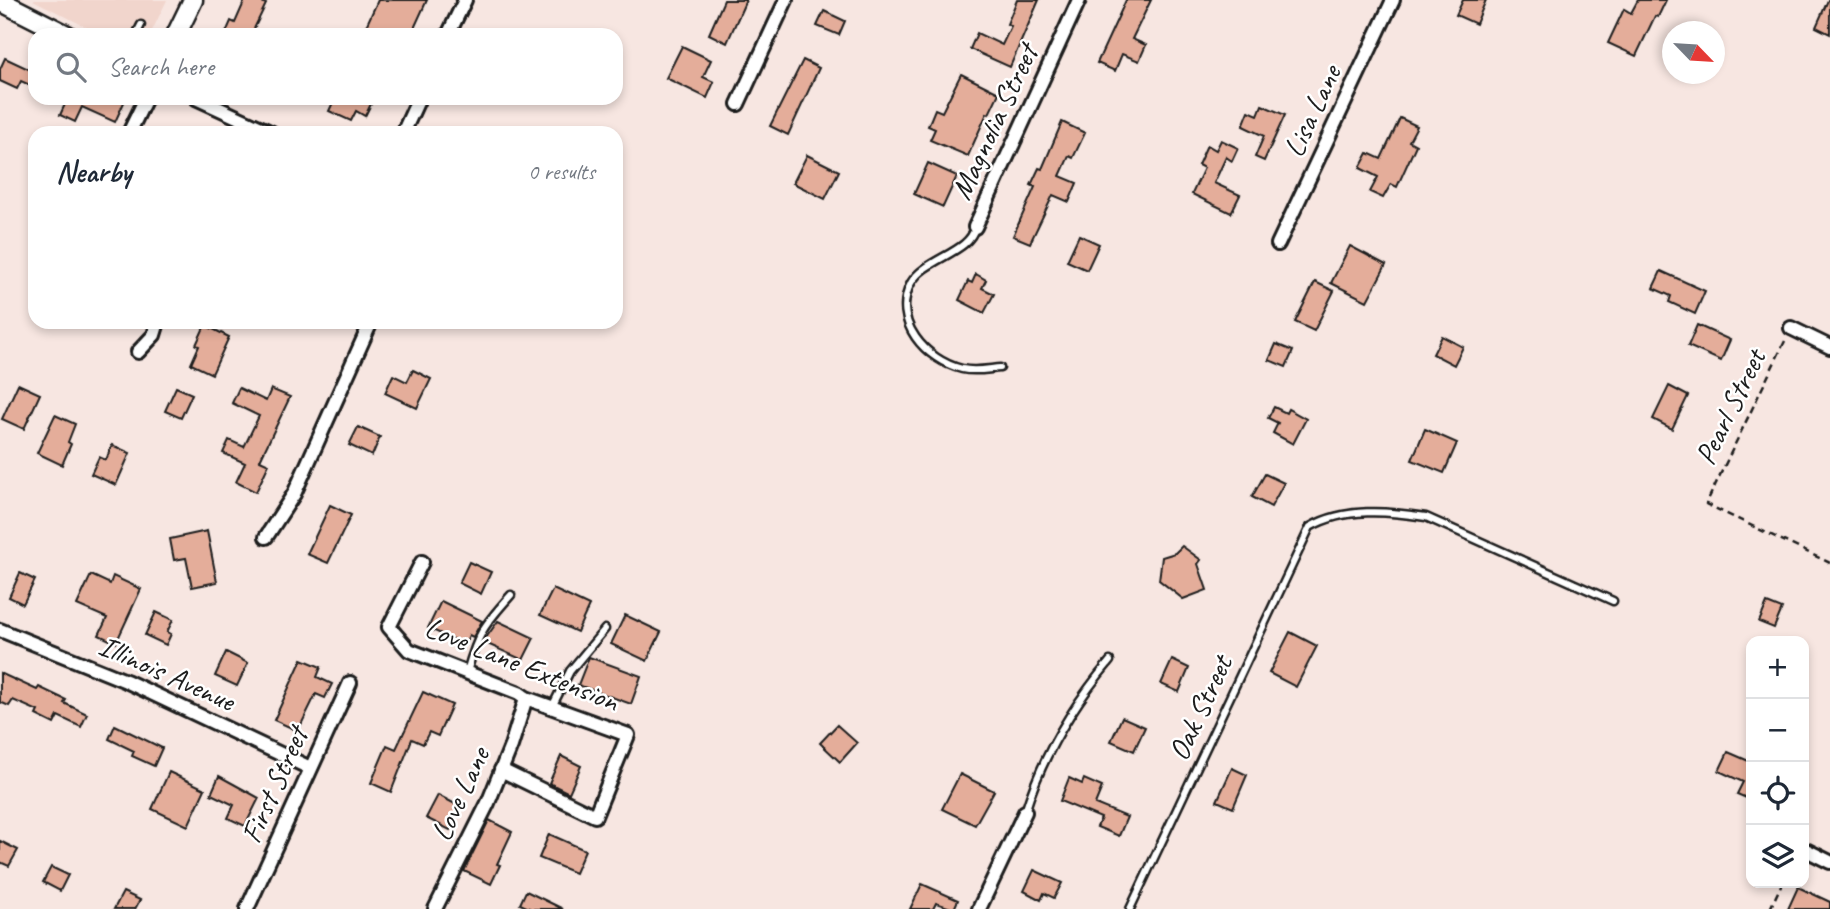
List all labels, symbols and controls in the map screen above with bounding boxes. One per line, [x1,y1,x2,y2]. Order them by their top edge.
north arrow [1662,21,1725,84]
search box [28,28,623,105]
street label: Magnolia Street [942,35,1048,205]
icon: search [52,48,90,86]
text: Search here [108,50,214,83]
street label: Lisa Lane [1274,57,1351,163]
text: Nearby [56,153,132,191]
text: 0 results [528,157,595,186]
street label: Pearl Street [1686,341,1775,471]
street label: Love Lane Extension [420,608,626,721]
street label: Illinois Avenue [93,626,243,721]
map controls [1746,636,1809,888]
button: + [1746,636,1809,699]
street label: Oak Street [1159,647,1242,766]
button: − [1746,699,1809,762]
street label: First Street [232,718,318,849]
street label: Love Lane [422,739,499,847]
button: locate [1746,762,1809,825]
button: layers [1746,825,1809,888]

